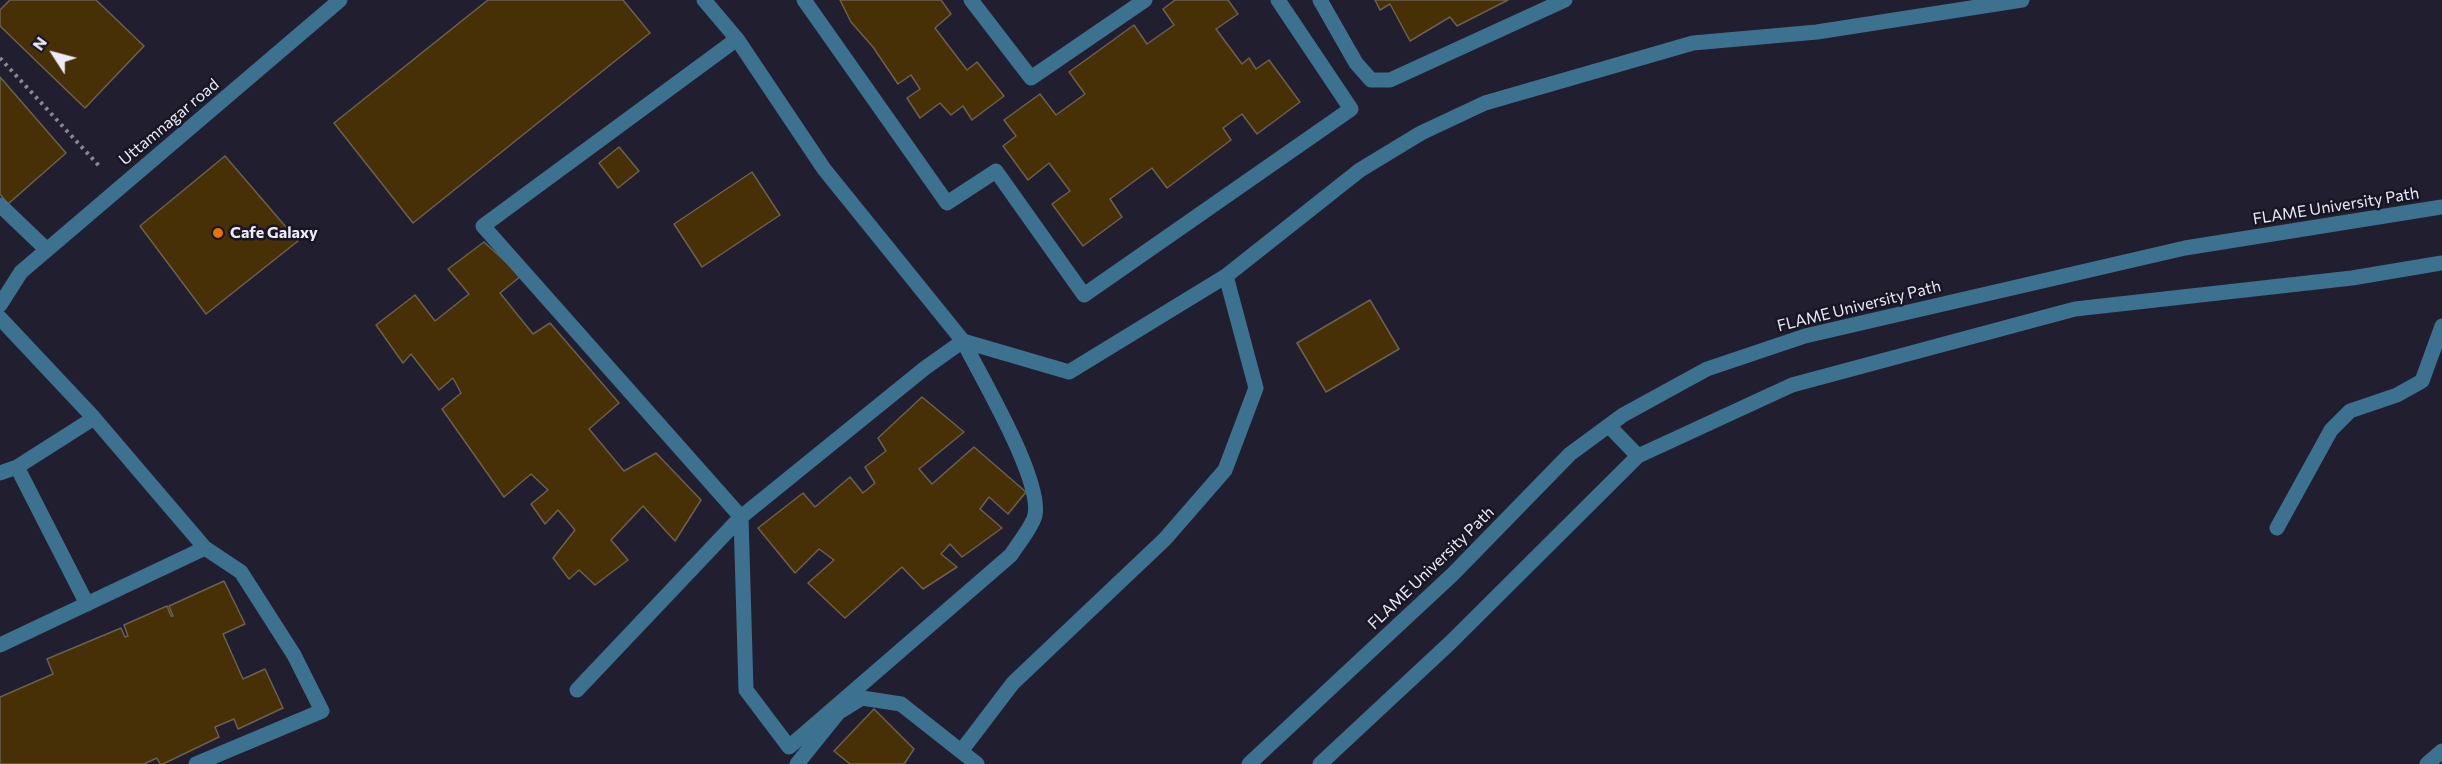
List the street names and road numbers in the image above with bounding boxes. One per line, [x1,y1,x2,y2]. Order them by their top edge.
street label: Uttamnagar road [115,75,223,169]
street label: FLAME University Path [2251,183,2421,229]
street label: FLAME University Path [1775,276,1943,336]
street label: FLAME University Path [1364,503,1498,633]

